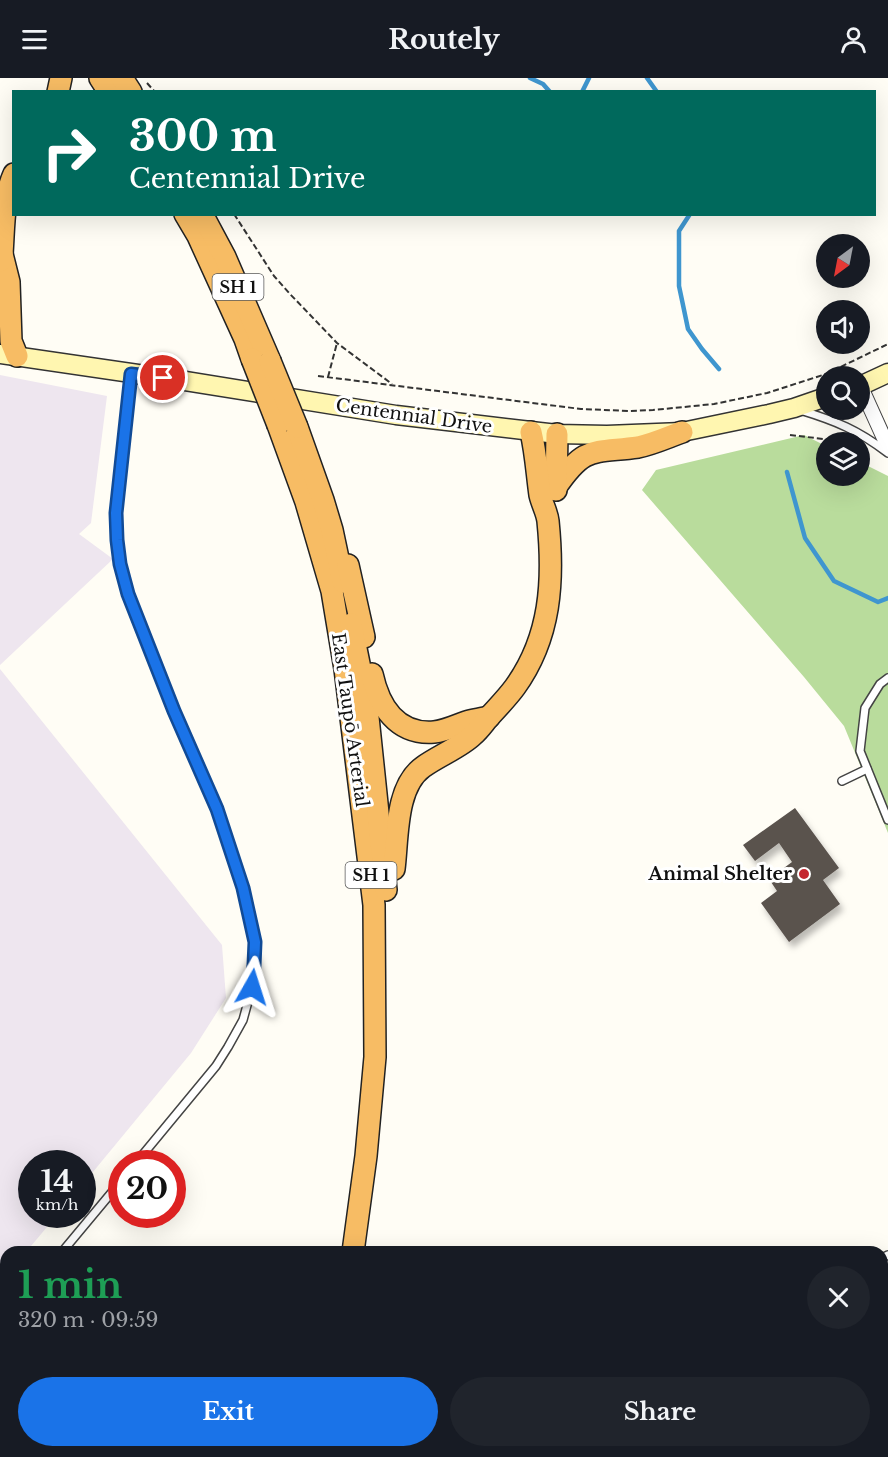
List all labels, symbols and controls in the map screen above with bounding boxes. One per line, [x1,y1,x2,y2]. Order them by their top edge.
icon: menu [18,23,51,56]
text: Routely [388,23,500,56]
icon: person [837,23,870,56]
text: 300 m [129,110,277,162]
icon: right [30,114,108,192]
text: Centennial Drive [129,162,365,195]
north arrow [816,234,870,288]
map controls [816,234,870,486]
road number: SH 1 [212,274,264,300]
button: sound [816,300,870,354]
pin [137,352,188,403]
icon: arrive [146,361,179,394]
button: search [816,366,870,420]
street label: Centennial Drive [334,394,494,438]
button: layers [816,432,870,486]
street label: East Taupō Arterial [327,631,373,809]
road number: SH 1 [346,862,397,888]
place label: Animal Shelter [647,863,792,885]
marker: Animal Shelter [797,867,811,881]
position arrow [220,955,284,1019]
speed limit sign: 20 [108,1150,186,1228]
text: 14 [41,1163,74,1200]
text: km/h [36,1195,78,1214]
text: 1 min [18,1263,122,1308]
button: close [807,1266,870,1329]
text: 320 m · 09:59 [18,1308,158,1332]
button: Exit [18,1377,438,1446]
button: Share [450,1377,870,1446]

